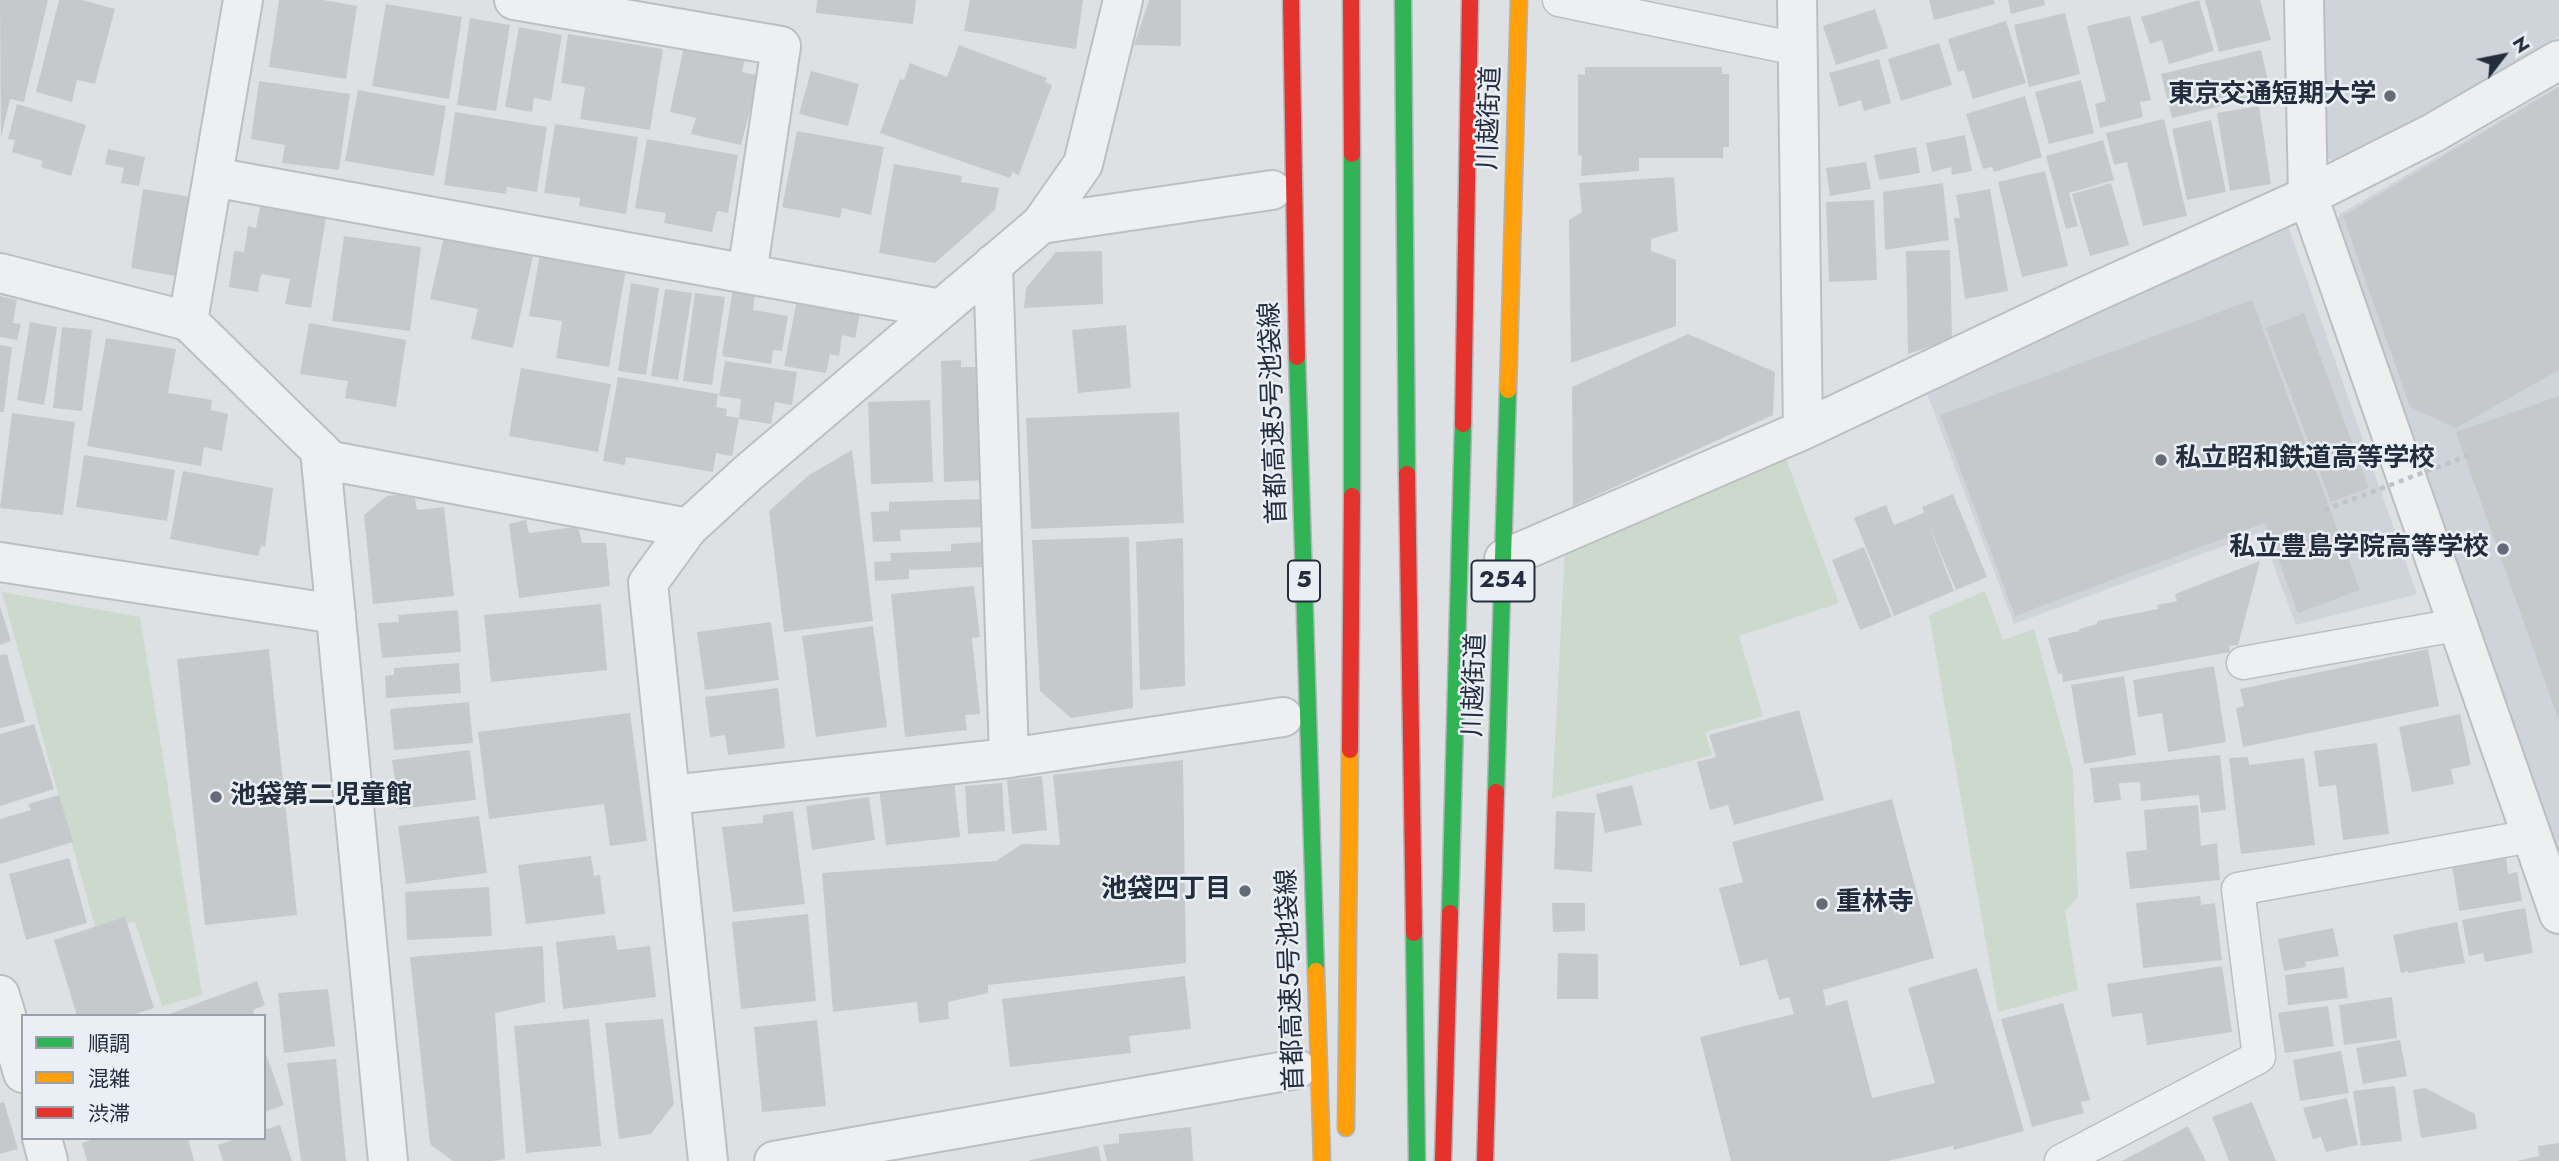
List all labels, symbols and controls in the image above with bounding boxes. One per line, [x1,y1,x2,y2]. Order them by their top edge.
north arrow [2468,21,2538,91]
text: N [2506,31,2537,58]
street label: 川越街道 [1474,65,1508,171]
place label: 東京交通短期大学 [2168,80,2376,112]
marker: 東京交通短期大学 [2382,88,2398,104]
street label: 首都高速5号池袋線 [1256,301,1294,525]
place label: 私立昭和鉄道高等学校 [2175,444,2435,476]
marker: 私立昭和鉄道高等学校 [2153,452,2169,468]
place label: 私立豊島学院高等学校 [2229,533,2489,565]
marker: 私立豊島学院高等学校 [2495,541,2511,557]
road number: 5 [1288,560,1320,602]
road number: 254 [1472,560,1534,602]
street label: 川越街道 [1459,632,1493,738]
place label: 池袋第二児童館 [230,781,412,813]
marker: 池袋第二児童館 [208,789,224,805]
street label: 首都高速5号池袋線 [1273,868,1311,1092]
place label: 池袋四丁目 [1101,875,1231,907]
marker: 池袋四丁目 [1237,883,1253,899]
place label: 重林寺 [1836,888,1914,920]
marker: 重林寺 [1814,896,1830,912]
legend [21,1014,266,1140]
text: 順調 [88,1029,130,1059]
text: 混雑 [88,1064,130,1094]
text: 渋滞 [88,1099,130,1129]

